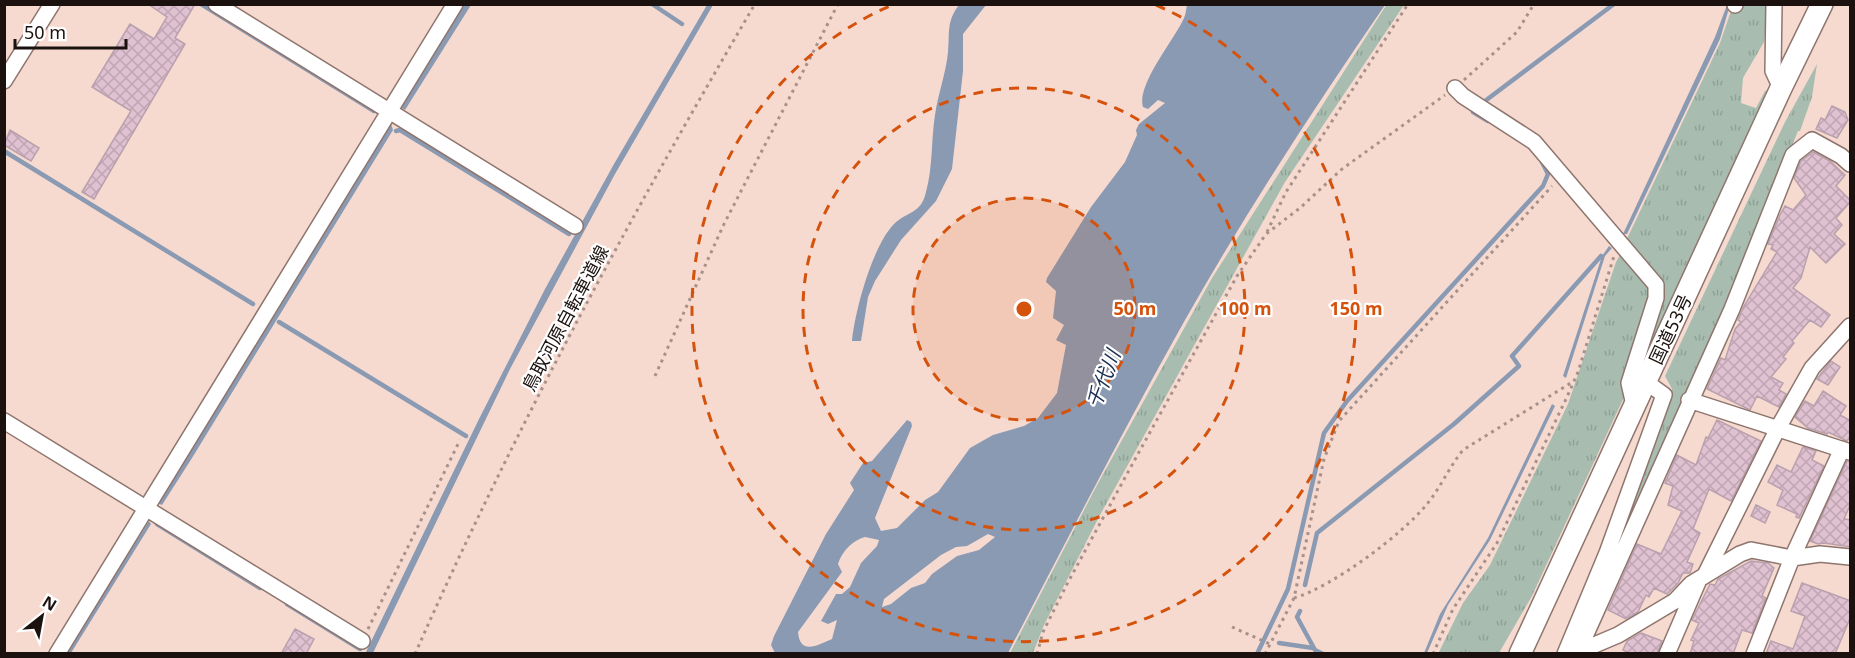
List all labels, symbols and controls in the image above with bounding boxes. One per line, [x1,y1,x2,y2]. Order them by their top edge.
scale bar [15,12,126,50]
text: 50 m [24,20,66,44]
street label: 鳥取河原自転車道線 [516,241,614,395]
street label: 国道53号 [1643,290,1697,368]
text: 50 m [1114,296,1156,320]
text: 100 m [1218,296,1272,320]
text: 150 m [1329,296,1383,320]
centre of rings [1014,299,1034,319]
water label: 千代川 [1080,344,1127,412]
north arrow [12,586,72,646]
text: N [38,590,61,616]

